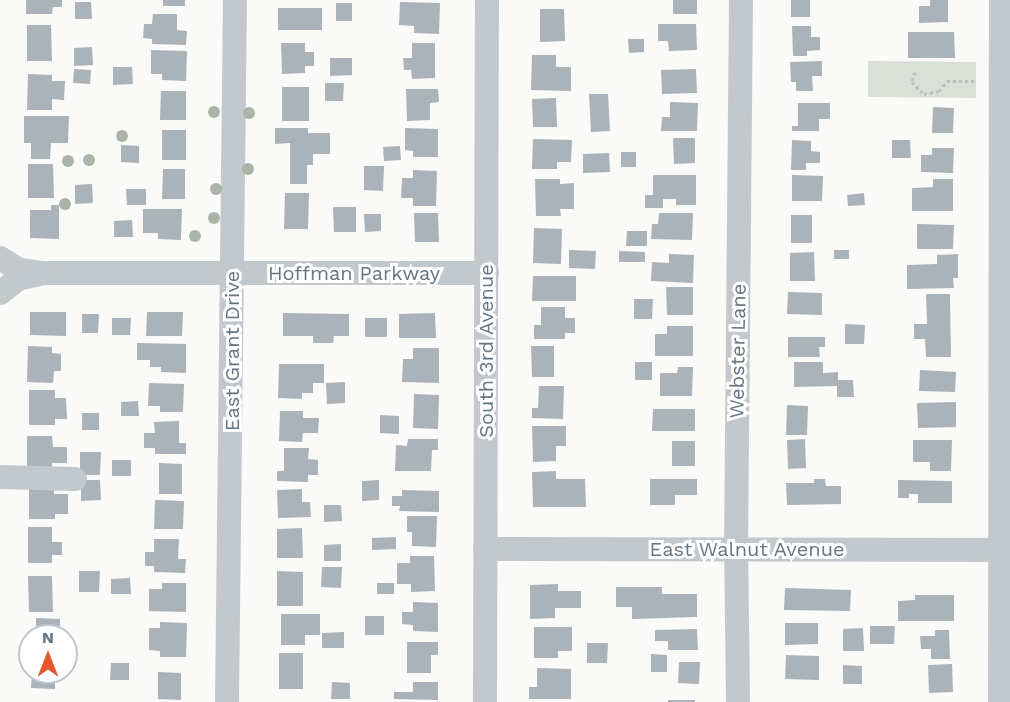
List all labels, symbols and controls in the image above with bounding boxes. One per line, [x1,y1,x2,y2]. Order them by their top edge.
street label: Hoffman Parkway [268,261,440,285]
street label: South 3rd Avenue [474,264,498,438]
street label: East Grant Drive [220,271,244,431]
street label: Webster Lane [725,283,751,419]
street label: East Walnut Avenue [649,537,845,561]
north arrow [18,624,78,684]
text: N [42,628,54,647]

